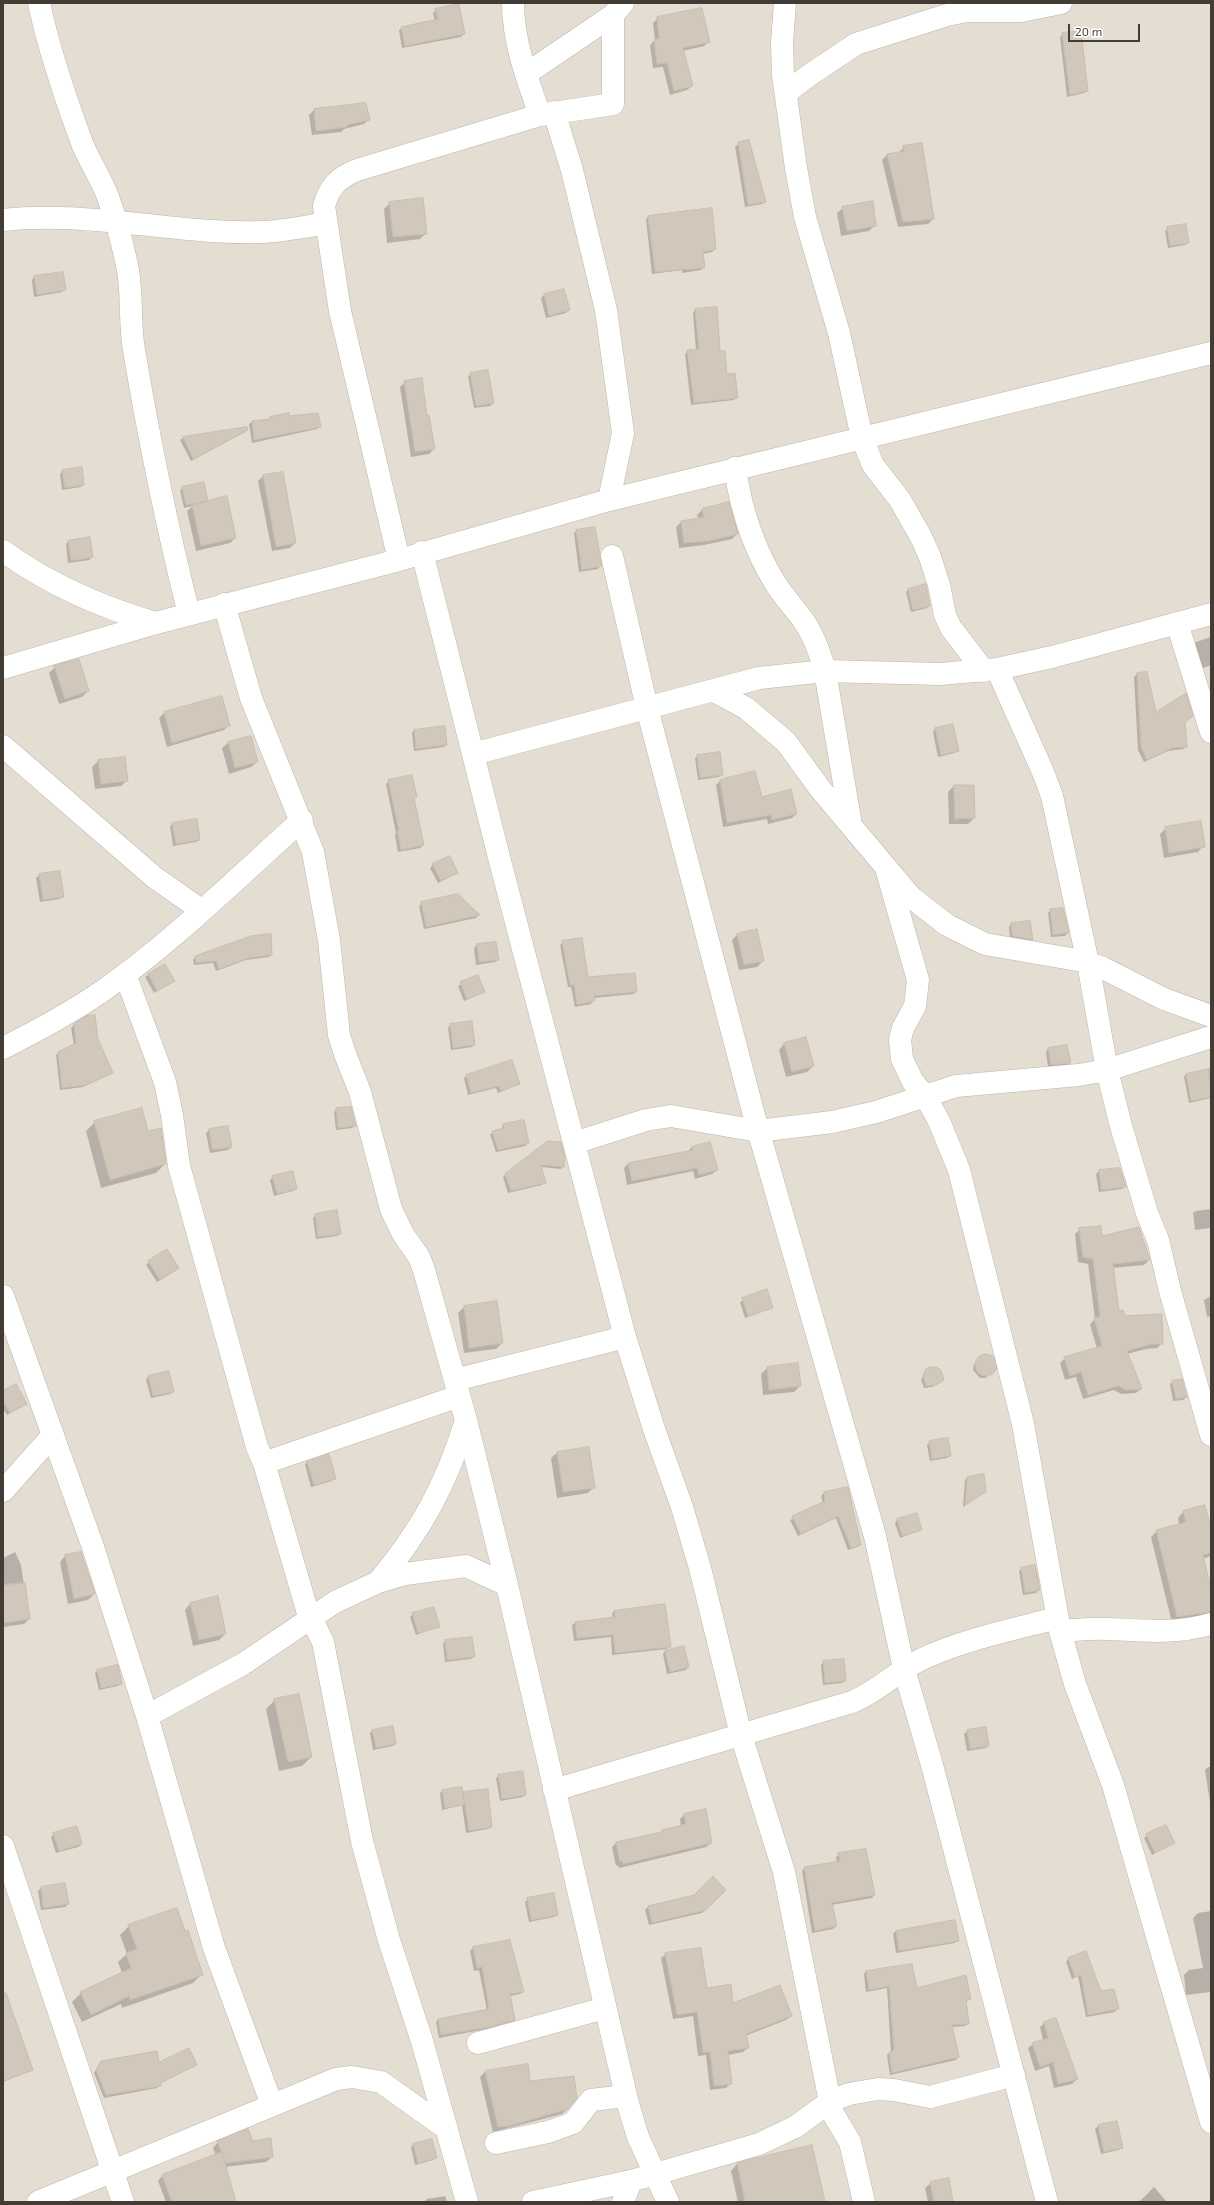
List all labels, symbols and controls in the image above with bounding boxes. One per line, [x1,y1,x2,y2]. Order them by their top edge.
scale bar [1070,16,1142,42]
text: 20 m [1075,24,1102,38]

